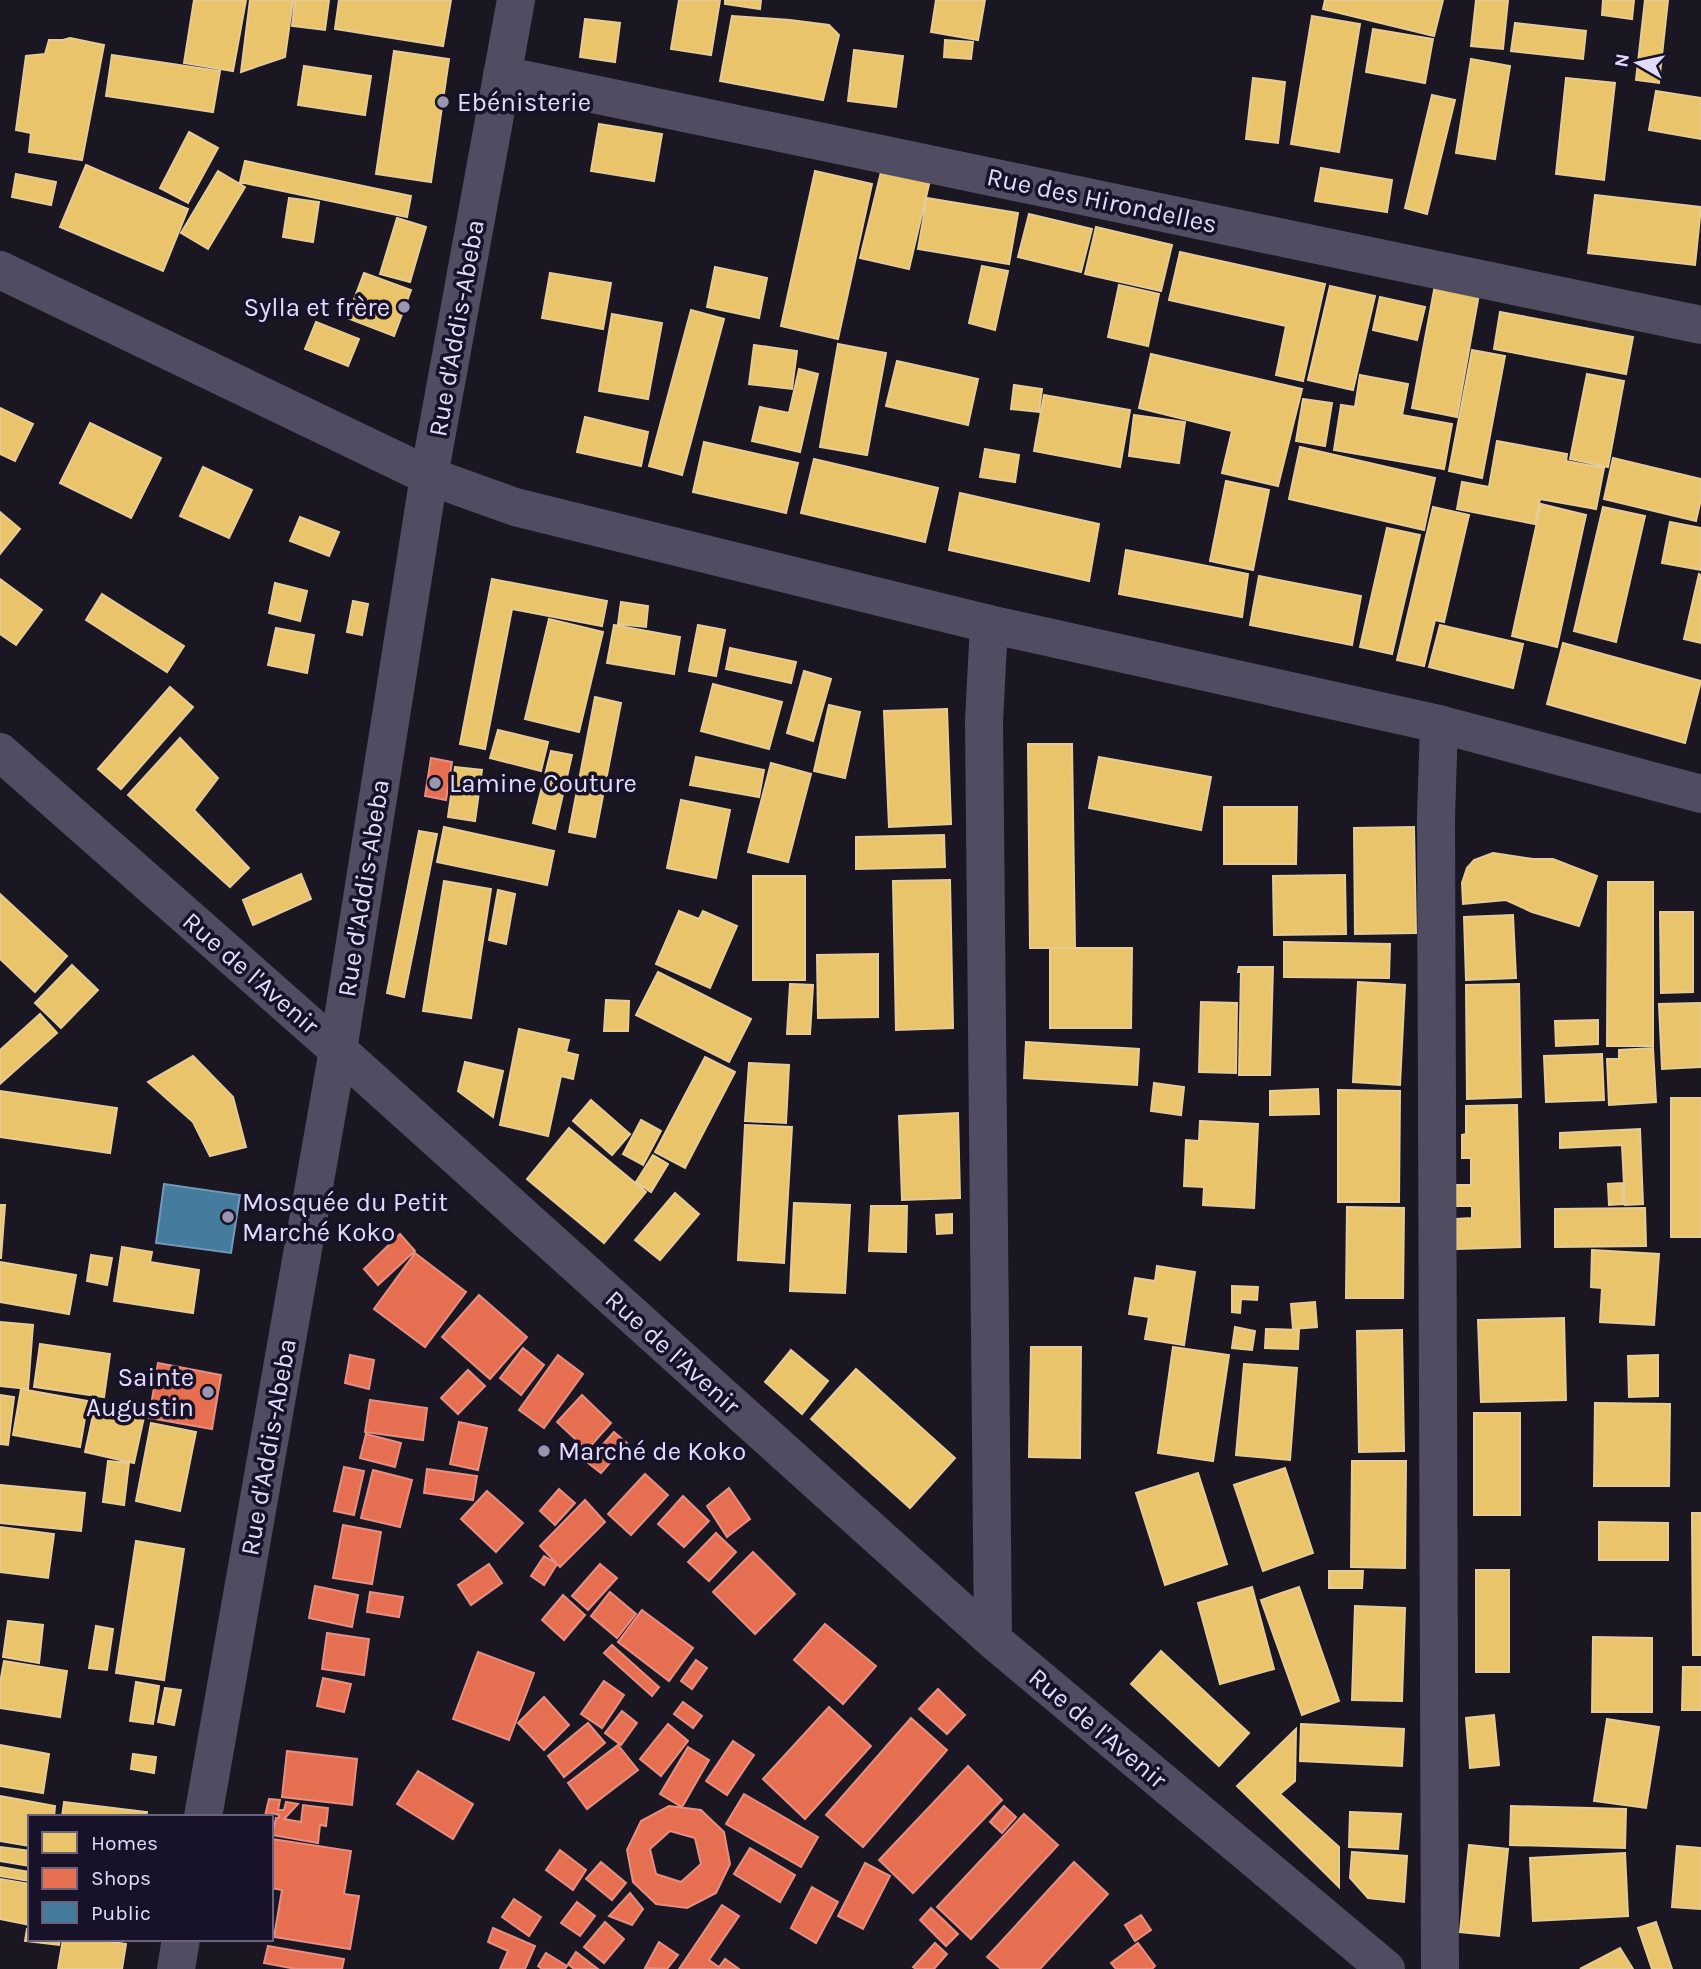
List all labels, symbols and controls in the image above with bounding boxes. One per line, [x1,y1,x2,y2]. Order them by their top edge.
north arrow [1603,28,1673,98]
text: N [1610,52,1634,69]
place label: Ebénisterie [457,87,591,118]
marker: Ebénisterie [435,94,451,110]
street label: Rue des Hirondelles [984,161,1220,240]
street label: Rue d'Addis-Abeba [422,217,491,439]
place label: Sylla et frère [243,292,390,323]
marker: Sylla et frère [396,299,412,315]
place label: Lamine Couture [449,768,637,799]
marker: Lamine Couture [427,775,443,791]
street label: Rue d'Addis-Abeba [331,777,396,999]
street label: Rue de l'Avenir [176,906,326,1041]
place label: Mosquée du Petit Marché Koko [242,1187,448,1248]
marker: Mosquée du Petit Marché Koko [220,1209,236,1225]
street label: Rue de l'Avenir [599,1284,747,1421]
street label: Rue d'Addis-Abeba [234,1336,303,1558]
place label: Sainte Augustin [86,1362,194,1423]
marker: Sainte Augustin [200,1384,216,1400]
place label: Marché de Koko [558,1436,746,1467]
marker: Marché de Koko [536,1443,552,1459]
street label: Rue de l'Avenir [1022,1662,1173,1795]
legend [28,1815,273,1941]
text: Homes [91,1831,158,1855]
text: Shops [91,1866,151,1890]
text: Public [91,1901,151,1925]

